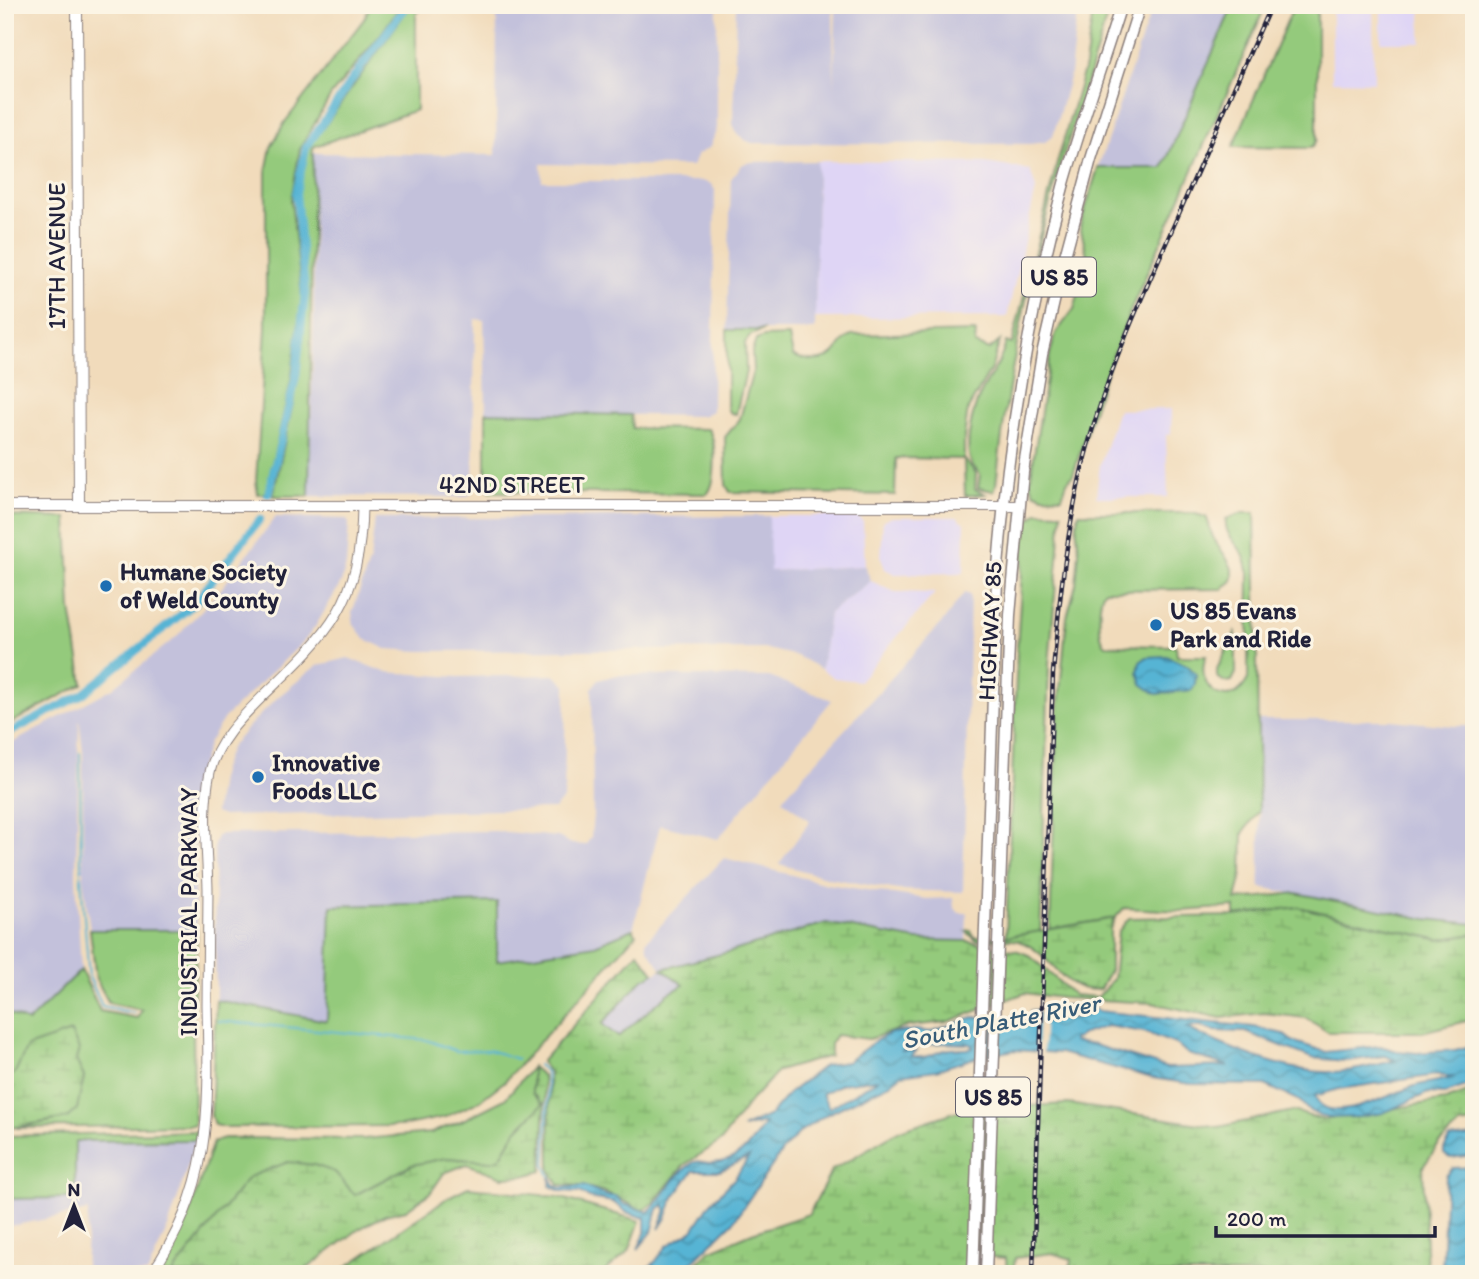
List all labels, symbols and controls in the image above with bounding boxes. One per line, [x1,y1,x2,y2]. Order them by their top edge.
street label: 17TH AVENUE [42,183,71,329]
road number: US 85 [1022,258,1096,296]
street label: 42ND STREET [439,470,585,499]
place label: Humane Society of Weld County [120,557,287,615]
street label: HIGHWAY 85 [971,561,1008,701]
marker: Humane Society of Weld County [98,578,114,594]
place label: US 85 Evans Park and Ride [1170,596,1312,653]
marker: US 85 Evans Park and Ride [1148,617,1164,633]
place label: Innovative Foods LLC [272,748,380,805]
marker: Innovative Foods LLC [250,769,266,785]
street label: INDUSTRIAL PARKWAY [174,787,203,1036]
water label: South Platte River [900,986,1106,1056]
road number: US 85 [956,1078,1030,1116]
north arrow [38,1170,108,1240]
text: N [68,1178,80,1201]
scale bar [1216,1195,1435,1239]
text: 200 m [1227,1206,1287,1231]

